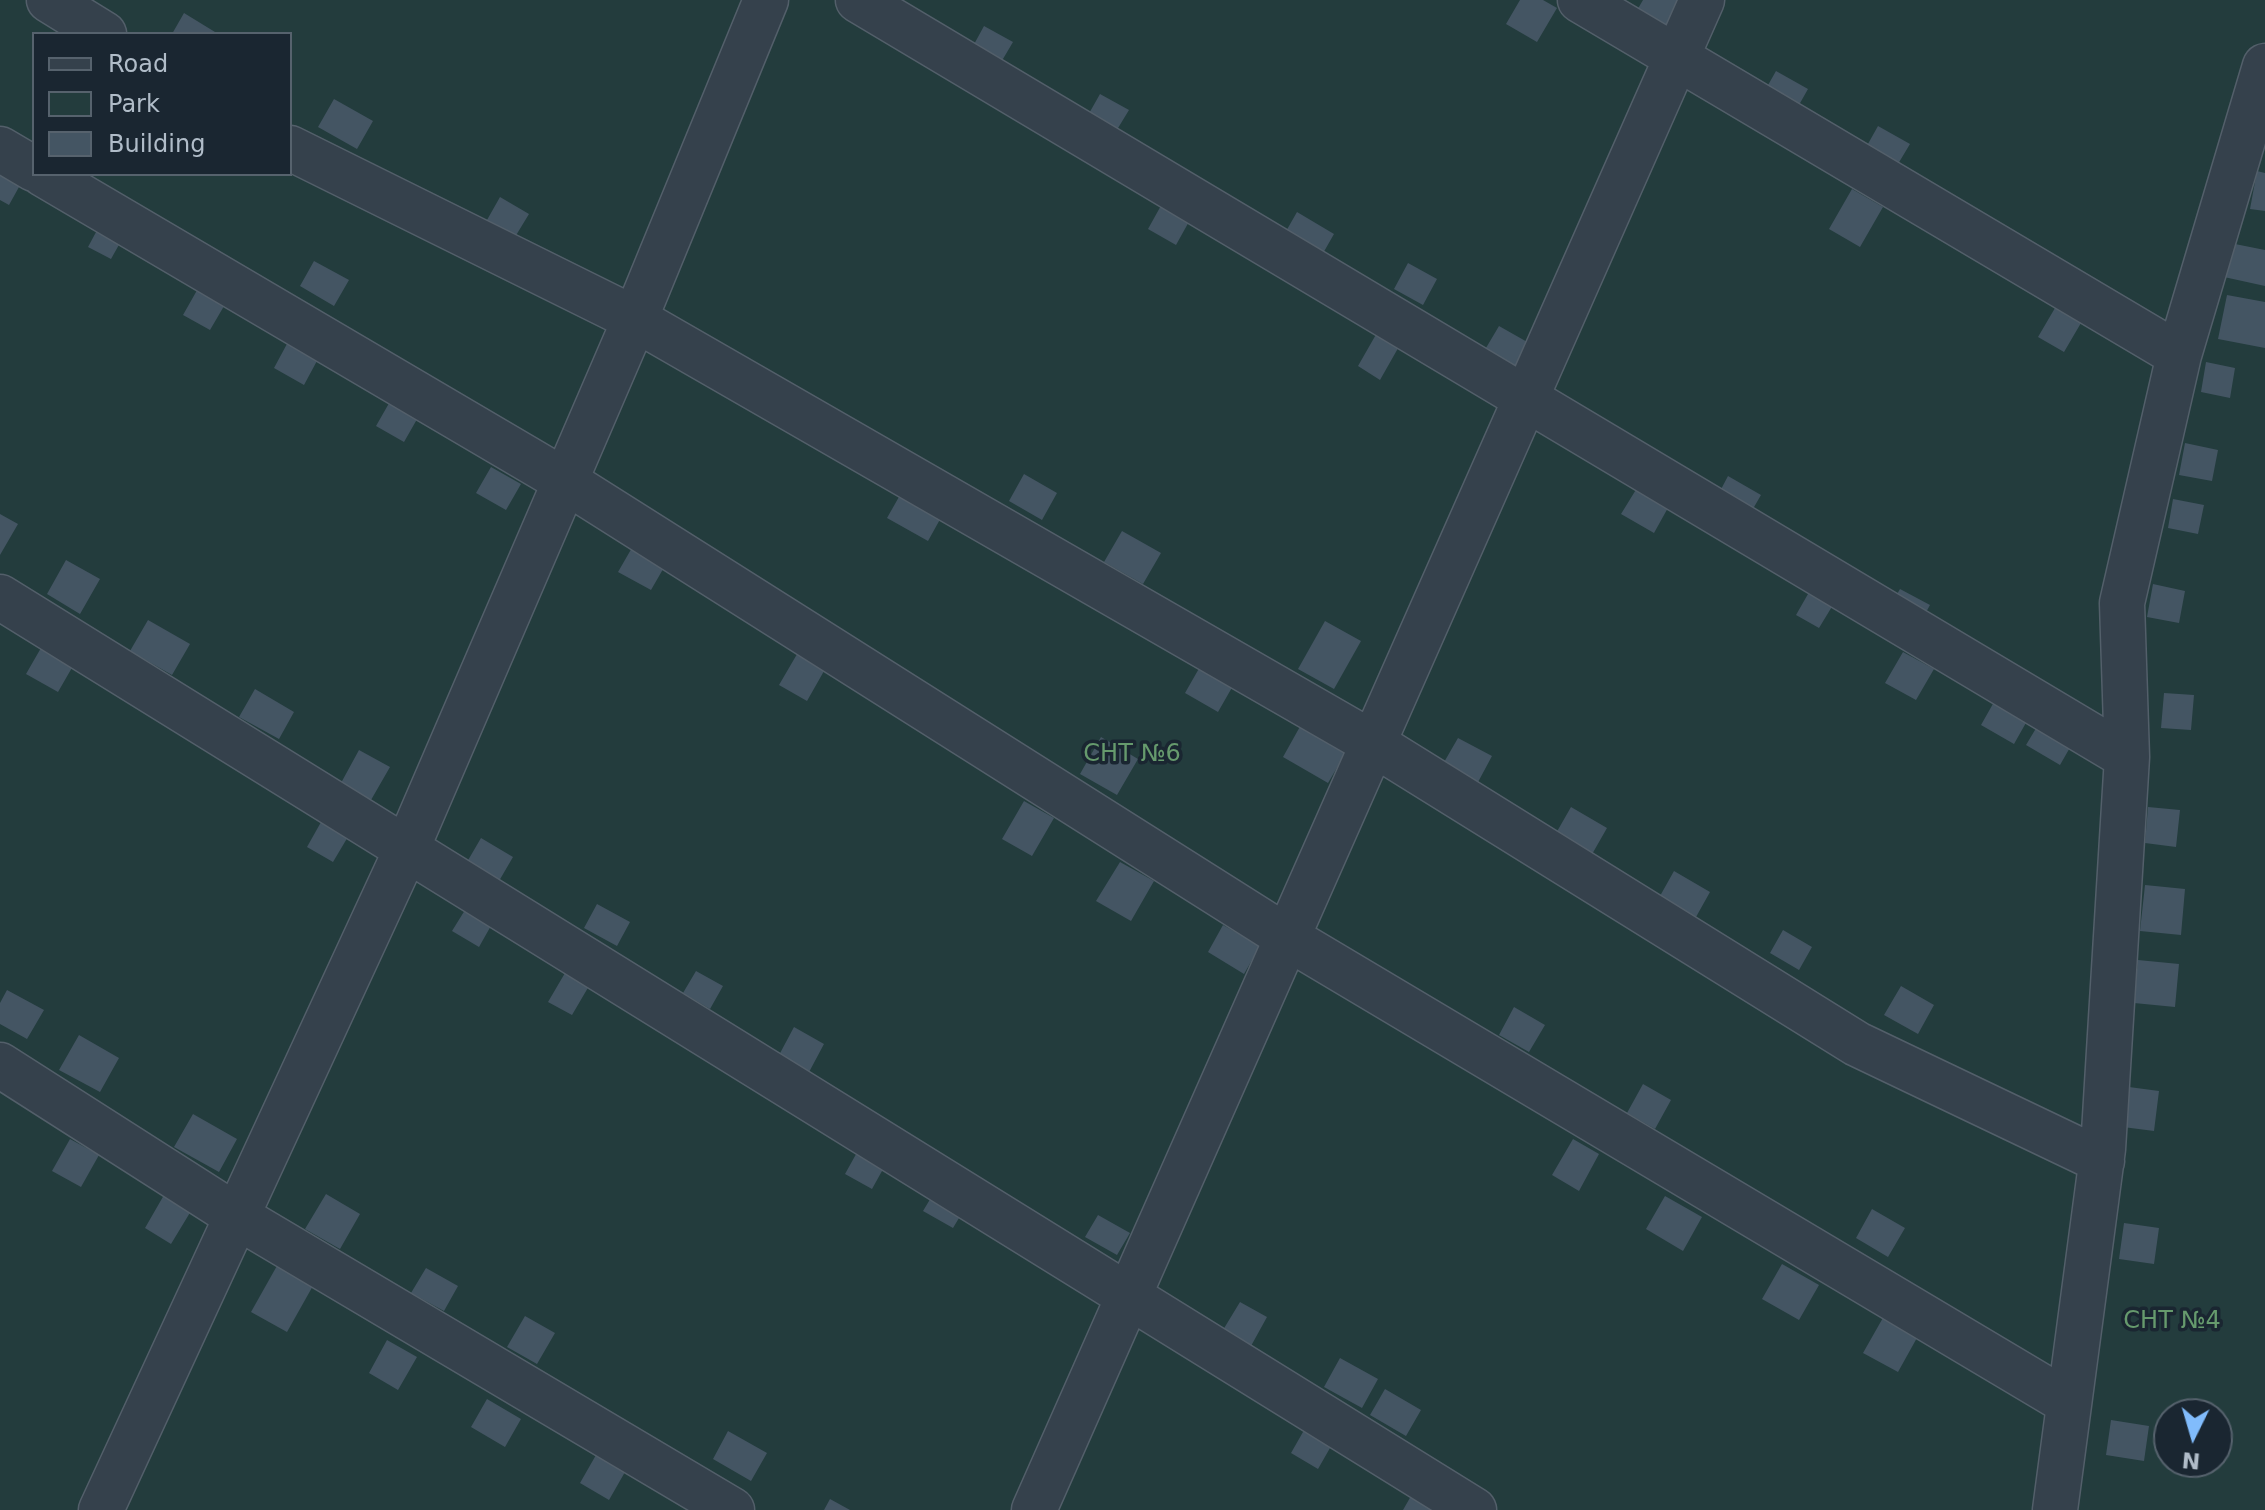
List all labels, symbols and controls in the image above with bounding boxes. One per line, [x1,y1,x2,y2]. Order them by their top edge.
legend [32,32,292,176]
text: Road [108,50,168,78]
text: Park [108,90,160,118]
text: Building [108,130,205,158]
park label: СНТ №6 [1083,741,1181,769]
park label: СНТ №4 [2123,1308,2221,1336]
north arrow [2153,1398,2233,1478]
text: N [2181,1447,2201,1474]

